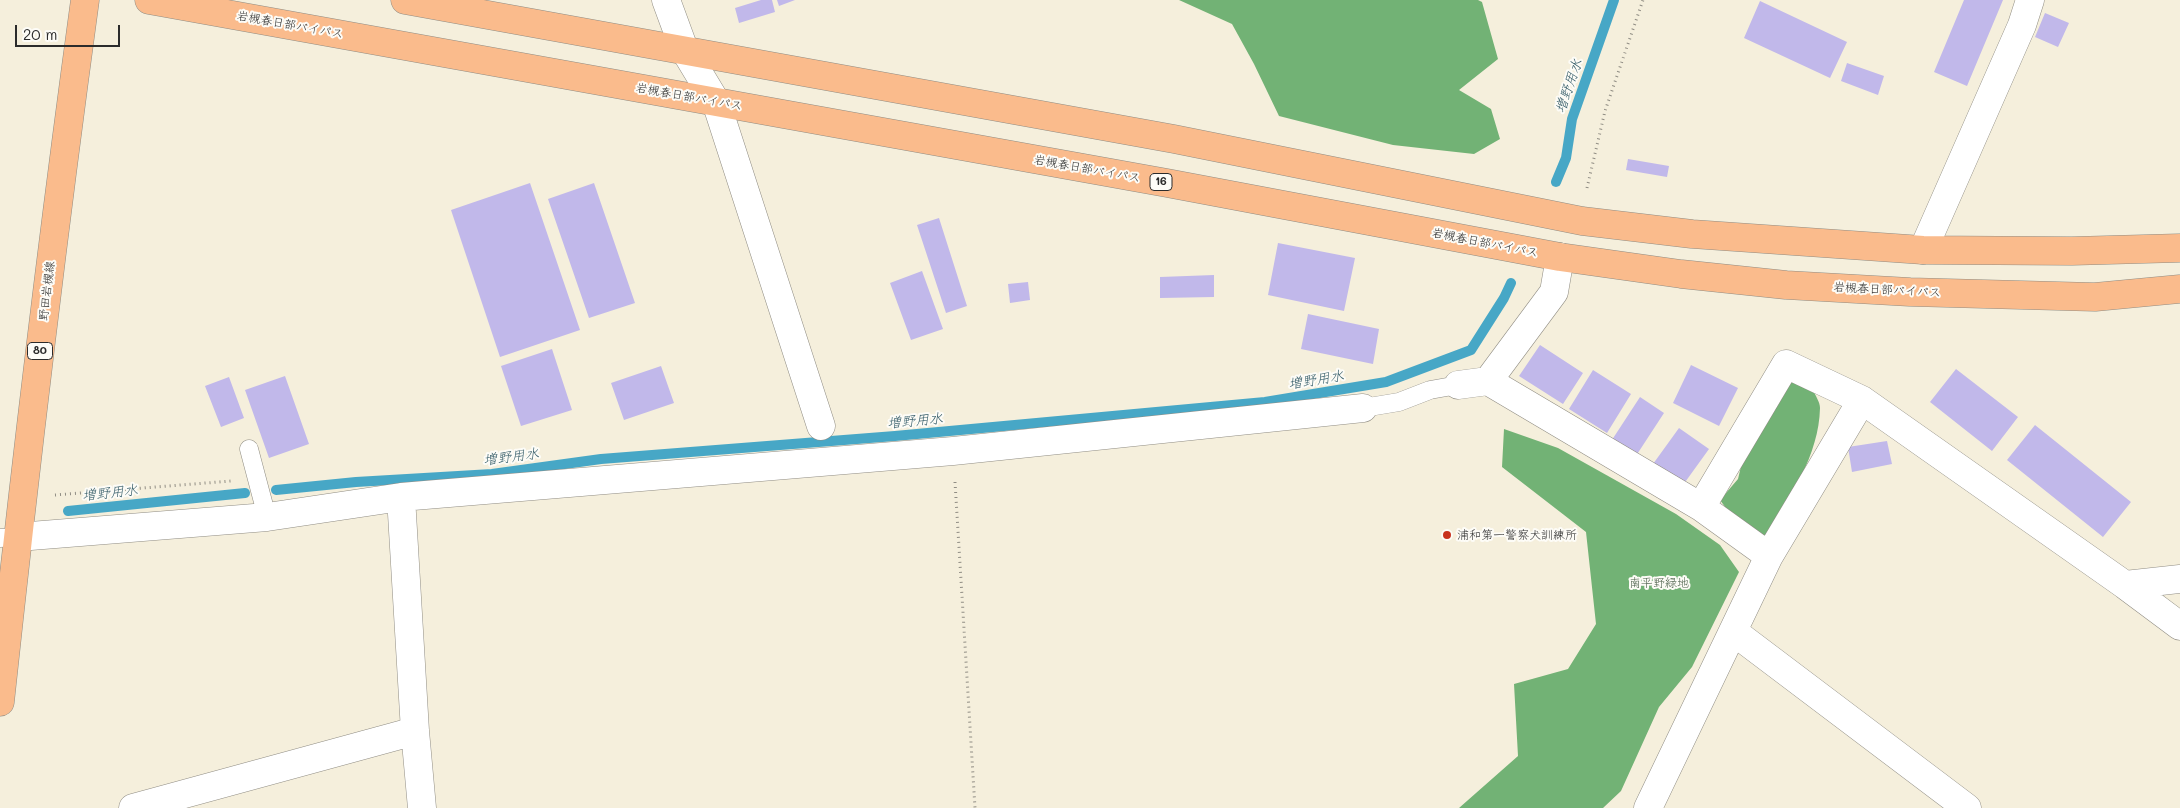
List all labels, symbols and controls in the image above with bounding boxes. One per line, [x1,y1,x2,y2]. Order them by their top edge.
street label: 岩槻春日部バイパス [236,9,344,41]
scale bar [18,15,122,47]
text: 20 m [23,24,57,44]
water label: 増野用水 [1552,57,1586,115]
street label: 岩槻春日部バイパス [635,81,743,113]
street label: 岩槻春日部バイパス [1033,153,1141,185]
road number: 16 [1150,173,1172,190]
street label: 岩槻春日部バイパス [1431,226,1539,260]
street label: 野田岩槻線 [36,260,58,322]
street label: 岩槻春日部バイパス [1833,280,1941,300]
road number: 80 [28,342,52,360]
water label: 増野用水 [1287,367,1345,393]
water label: 増野用水 [886,410,944,432]
water label: 増野用水 [482,445,540,469]
water label: 増野用水 [81,482,139,504]
place label: 浦和第一警察犬訓練所 [1457,528,1577,542]
marker: 浦和第一警察犬訓練所 [1441,529,1453,541]
park label: 南平野緑地 [1629,576,1689,590]

